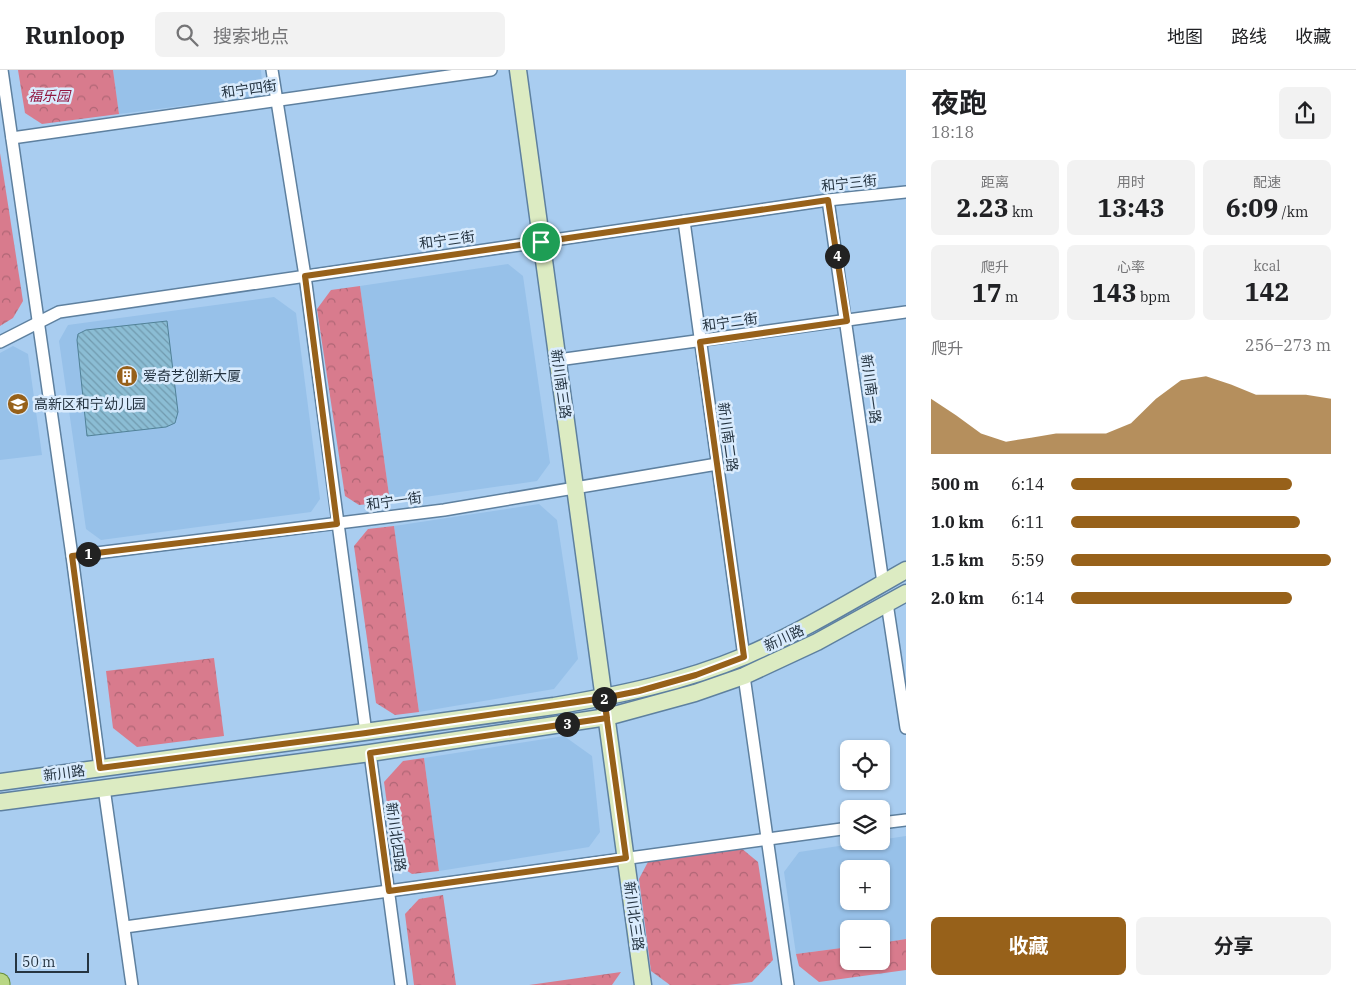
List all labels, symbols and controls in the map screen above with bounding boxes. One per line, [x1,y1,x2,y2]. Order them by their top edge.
search box [155,12,505,57]
text: Runloop [25,19,125,51]
icon: search [173,21,201,49]
text: 搜索地点 [213,24,289,48]
text: 地图 [1167,25,1203,48]
text: 路线 [1231,25,1267,48]
text: 收藏 [1295,25,1331,48]
street label: 和宁四街 [220,76,278,102]
text: 夜跑 [931,84,987,121]
park label: 福乐园 [28,87,72,105]
button: share [1279,87,1331,139]
text: 18:18 [931,122,974,142]
street label: 和宁三街 [820,171,878,195]
text: 距离 [981,173,1009,191]
text: 用时 [1117,173,1145,191]
text: 配速 [1253,173,1281,191]
text: 2.23 [957,191,1009,224]
text: 13:43 [1097,191,1165,224]
text: 6:09 [1226,191,1278,224]
text: km [1009,203,1033,221]
text: /km [1278,203,1308,221]
pin [520,221,562,263]
street label: 和宁三街 [418,227,476,253]
icon: arrive [527,228,555,256]
pin: 4 [824,244,850,268]
text: 4 [833,247,842,265]
text: kcal [1254,257,1281,275]
text: 爬升 [981,258,1009,276]
text: 心率 [1117,258,1145,276]
text: 142 [1244,275,1290,308]
text: 17 [972,276,1002,309]
text: 143 [1092,276,1137,309]
text: m [1002,288,1018,306]
text: bpm [1137,288,1170,306]
street label: 和宁二街 [701,309,759,335]
text: 256–273 m [1245,335,1331,355]
text: 爬升 [931,338,963,358]
street label: 新川南三路 [547,348,575,420]
street label: 新川南一路 [857,353,885,425]
building icon: 爱奇艺创新大厦 [115,364,139,388]
place label: 爱奇艺创新大厦 [143,367,241,385]
school or university icon: 高新区和宁幼儿园 [6,392,30,416]
place label: 高新区和宁幼儿园 [34,395,146,413]
street label: 新川南二路 [714,401,742,473]
text: 500 m [931,474,979,494]
text: 6:14 [1011,474,1044,494]
street label: 和宁一街 [365,488,423,514]
text: 1.0 km [931,512,984,532]
text: 6:11 [1011,512,1044,532]
pin: 1 [76,542,100,566]
text: 1 [84,545,93,563]
text: 1.5 km [931,550,984,570]
text: 5:59 [1011,550,1044,570]
text: 2.0 km [931,588,984,608]
text: 6:14 [1011,588,1044,608]
street label: 新川路 [761,621,807,655]
pin: 2 [592,686,616,712]
text: 2 [600,690,609,708]
pin: 3 [554,712,580,736]
text: 3 [563,715,572,733]
map controls [840,740,890,970]
button: locate [840,740,890,790]
street label: 新川路 [42,761,86,785]
button: layers [840,800,890,850]
street label: 新川北四路 [382,801,410,873]
button: + [840,860,890,910]
street label: 新川北三路 [620,880,648,952]
button: 收藏 [931,917,1126,975]
button: 分享 [1136,917,1331,975]
button: − [840,920,890,970]
scale bar [15,950,89,973]
text: 50 m [22,953,55,971]

